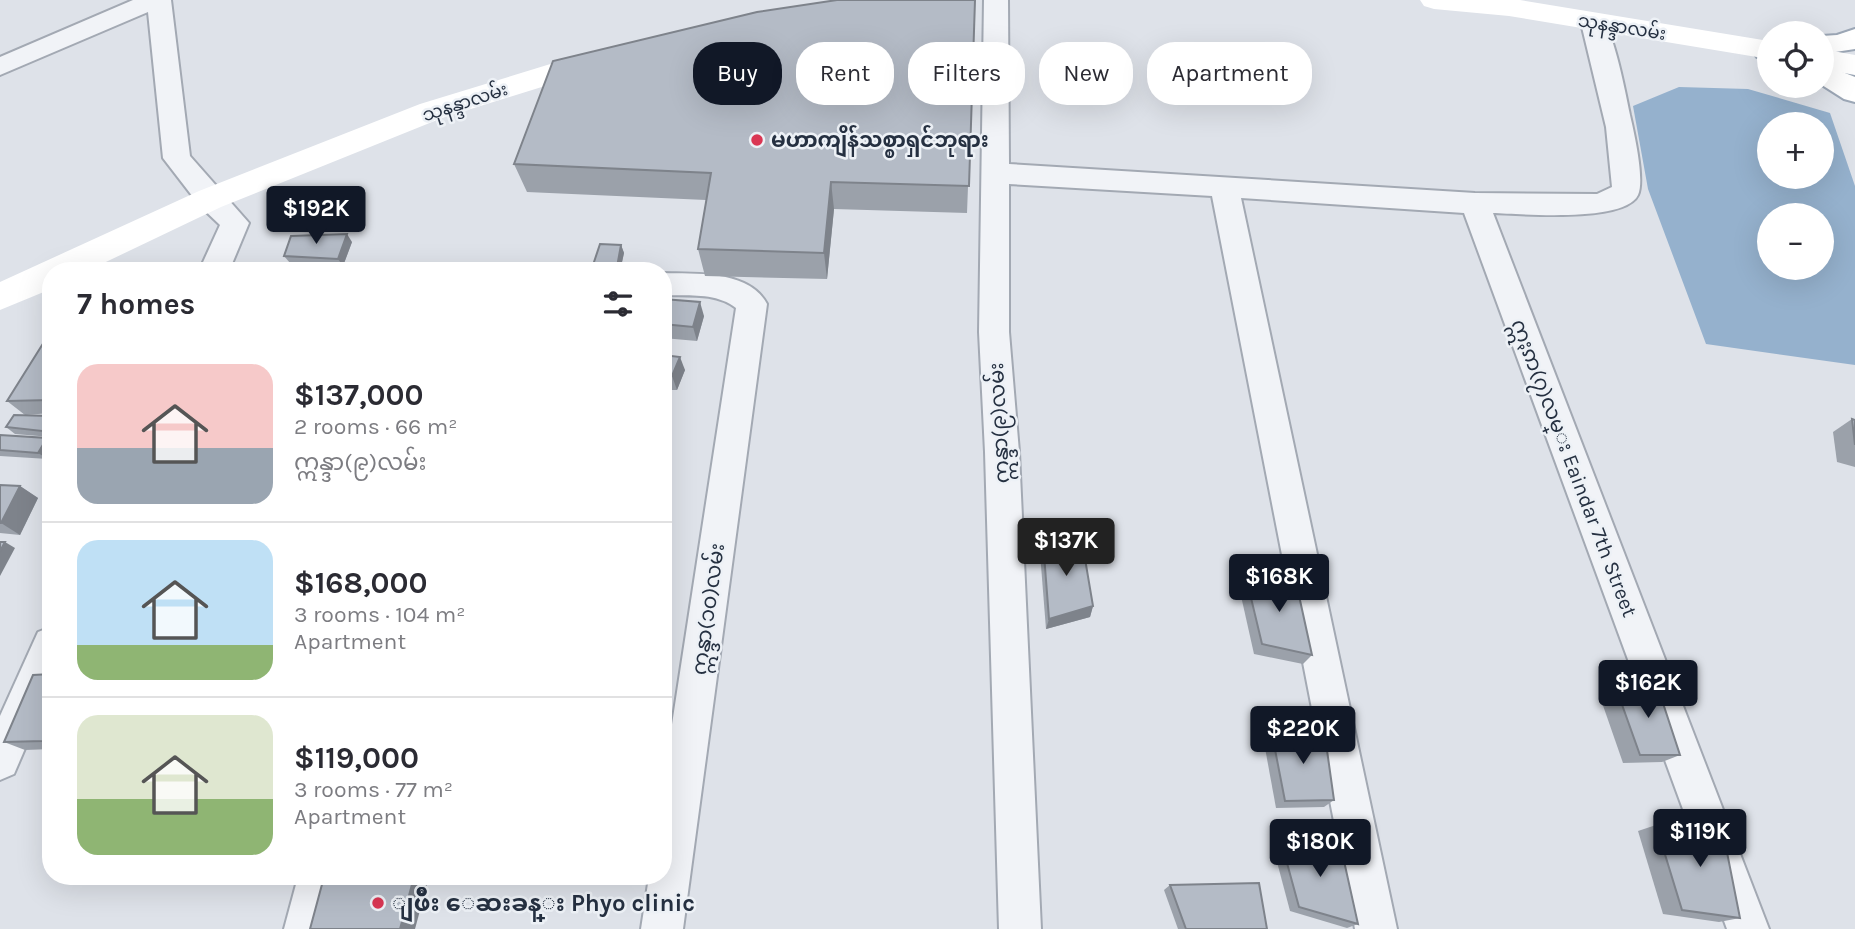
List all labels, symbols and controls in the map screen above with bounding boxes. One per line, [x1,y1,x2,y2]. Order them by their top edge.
street label: သုနန္ဒာလမ်း [1576,7,1668,49]
map controls [1757,21,1834,280]
button: locate [1757,21,1834,98]
chip: Buy [693,42,782,105]
chip: Rent [796,42,894,105]
chip: Filters [908,42,1025,105]
chip: New [1039,42,1133,105]
chip: Apartment [1147,42,1312,105]
street label: သုနန္ဒာလမ်း [419,76,512,130]
button: + [1757,112,1834,189]
place label: မဟာကျိန်သစ္စာရှင်ဘုရား [771,124,989,158]
marker: မဟာကျိန်သစ္စာရှင်ဘုရား [749,132,765,148]
pin: $192K [267,187,365,246]
text: $192K [282,195,350,222]
button: − [1757,203,1834,280]
icon: filters [599,285,637,323]
text: 7 homes [77,286,195,322]
street label: ဣႏၵာ(၇)လမ္း Eaindar 7th Street [1501,316,1642,622]
street label: ဣန္ဒာ(၉)လမ်း [980,362,1020,484]
text: $137,000 [294,377,423,413]
icon: home [133,392,217,476]
text: 2 rooms · 66 m² [294,413,457,440]
text: ဣန္ဒာ(၉)လမ်း [294,449,427,476]
pin: $137K [1017,518,1115,578]
text: $137K [1034,527,1098,554]
street label: ဣန္ဒာ(၁၀)လမ်း [683,541,735,677]
pin: $168K [1230,554,1328,614]
text: $168K [1245,563,1313,590]
text: $168,000 [294,565,428,601]
icon: home [133,568,217,652]
text: 3 rooms · 104 m² [294,601,465,628]
text: Apartment [294,628,406,655]
pin: $162K [1599,660,1697,720]
text: $162K [1615,669,1681,696]
pin: $220K [1254,706,1352,766]
text: $220K [1266,715,1340,742]
text: $119,000 [294,740,419,776]
icon: home [133,743,217,827]
text: 3 rooms · 77 m² [294,776,453,803]
text: Apartment [294,803,406,830]
pin: $119K [1651,810,1749,869]
text: $119K [1669,818,1731,845]
pin: $180K [1271,820,1369,879]
text: $180K [1286,828,1354,855]
place label: ျဖိဳး ေဆးခန္း Phyo clinic [392,886,695,923]
marker: ျဖိဳး ေဆးခန္း Phyo clinic [370,895,386,911]

